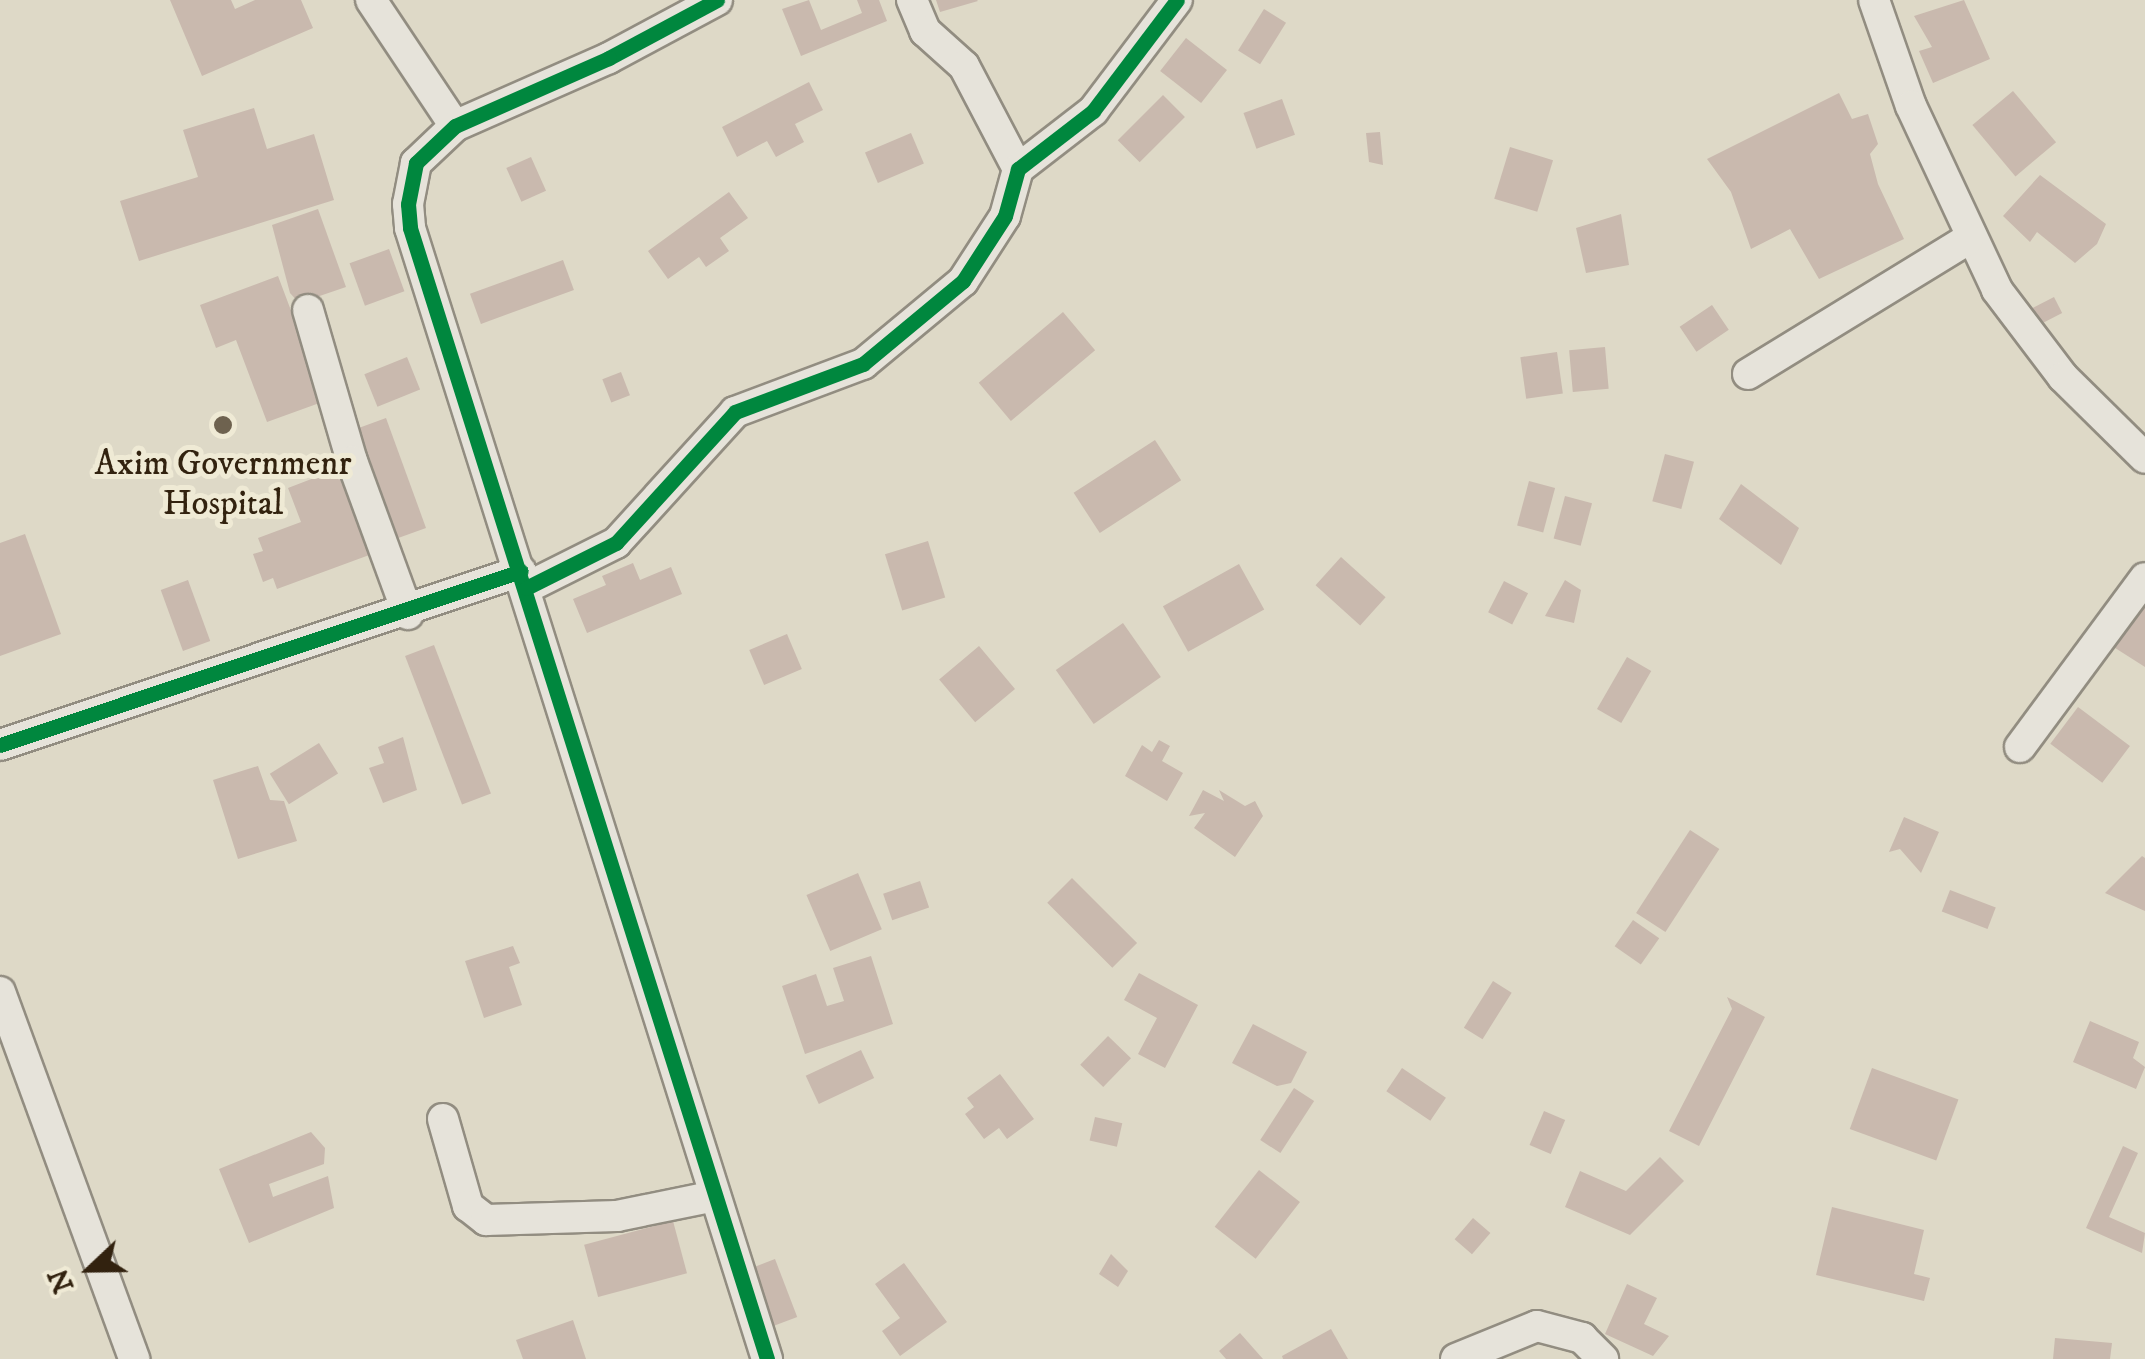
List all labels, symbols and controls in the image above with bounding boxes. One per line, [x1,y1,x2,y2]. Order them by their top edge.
marker: Axim Governmenr Hospital [210,412,236,438]
place label: Axim Governmenr Hospital [95,443,351,525]
north arrow [40,1219,140,1319]
text: N [41,1263,82,1298]

